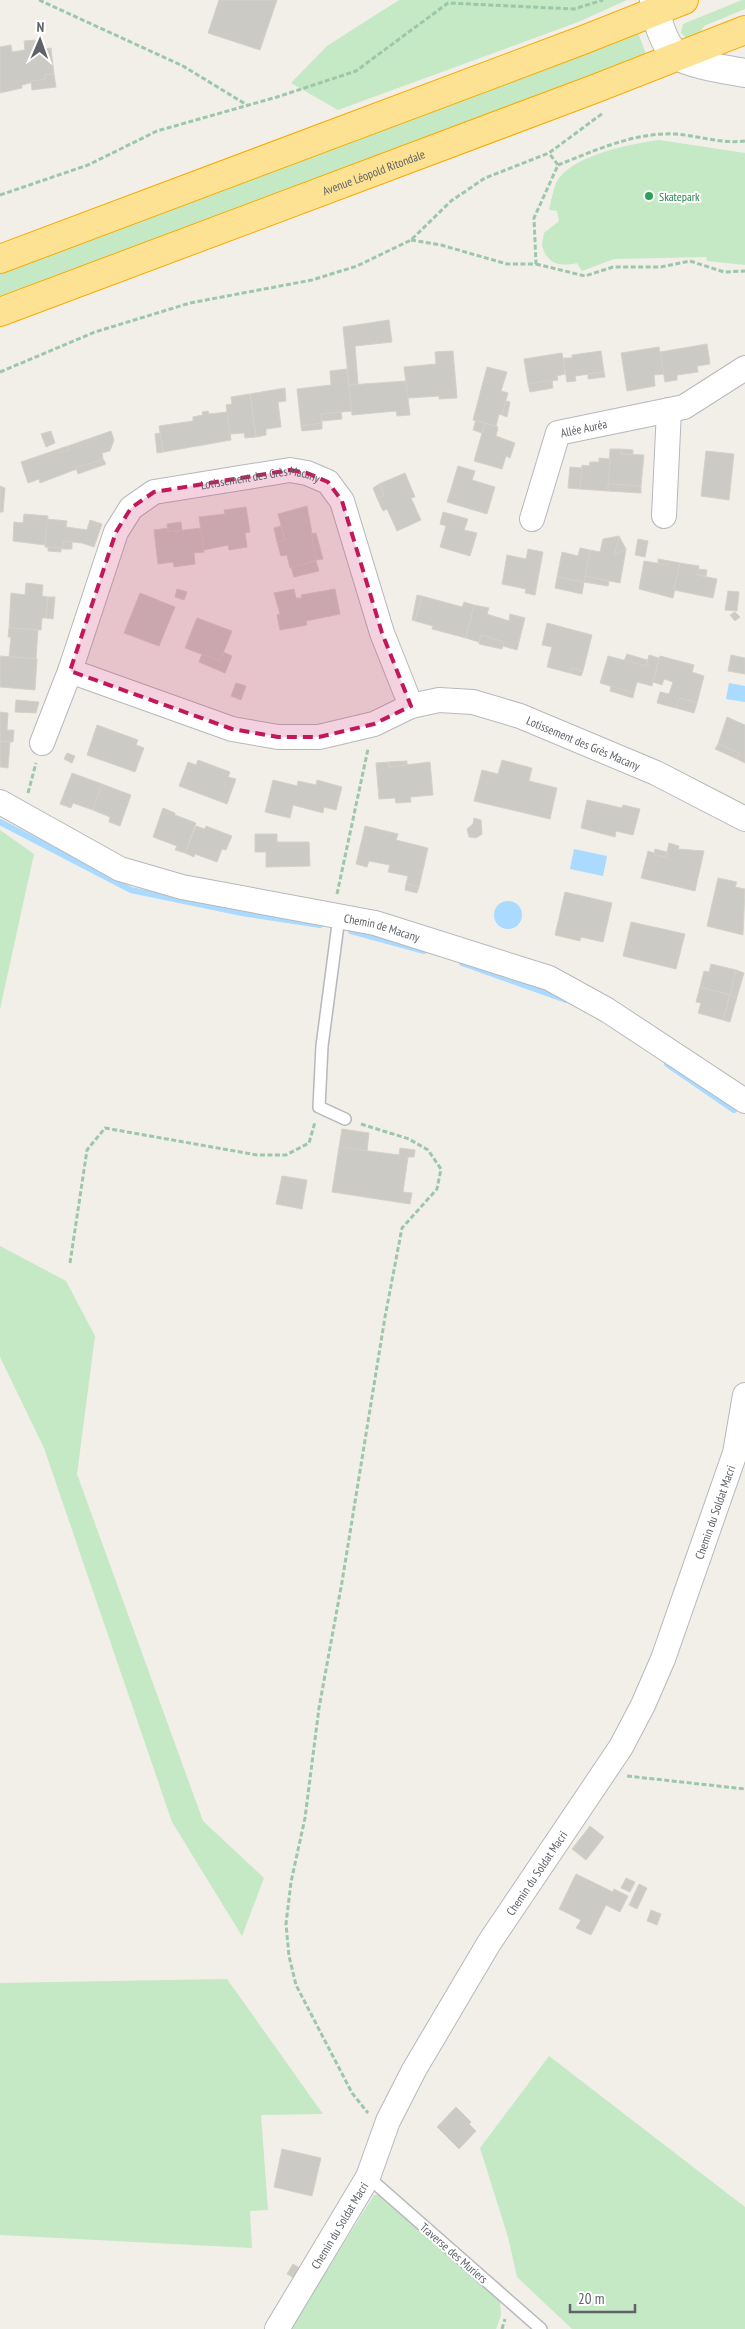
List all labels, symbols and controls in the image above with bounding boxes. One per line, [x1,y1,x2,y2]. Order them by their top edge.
north arrow [15,15,65,65]
text: N [36,18,45,36]
street label: Avenue Léopold Ritondale [320,146,427,198]
place label: Skatepark [659,189,700,204]
marker: Skatepark [643,190,655,202]
street label: Allée Auréa [559,416,608,440]
street label: Lotissement des Grès Macany [199,463,323,492]
street label: Lotissement des Grès Macany [525,712,643,773]
street label: Chemin de Macany [343,910,422,944]
street label: Chemin du Soldat Macri [691,1463,738,1561]
street label: Chemin du Soldat Macri [503,1828,570,1918]
street label: Chemin du Soldat Macri [307,2179,371,2271]
street label: Traverse des Muriers [417,2220,491,2286]
scale bar [570,2282,635,2314]
text: 20 m [578,2289,604,2308]

